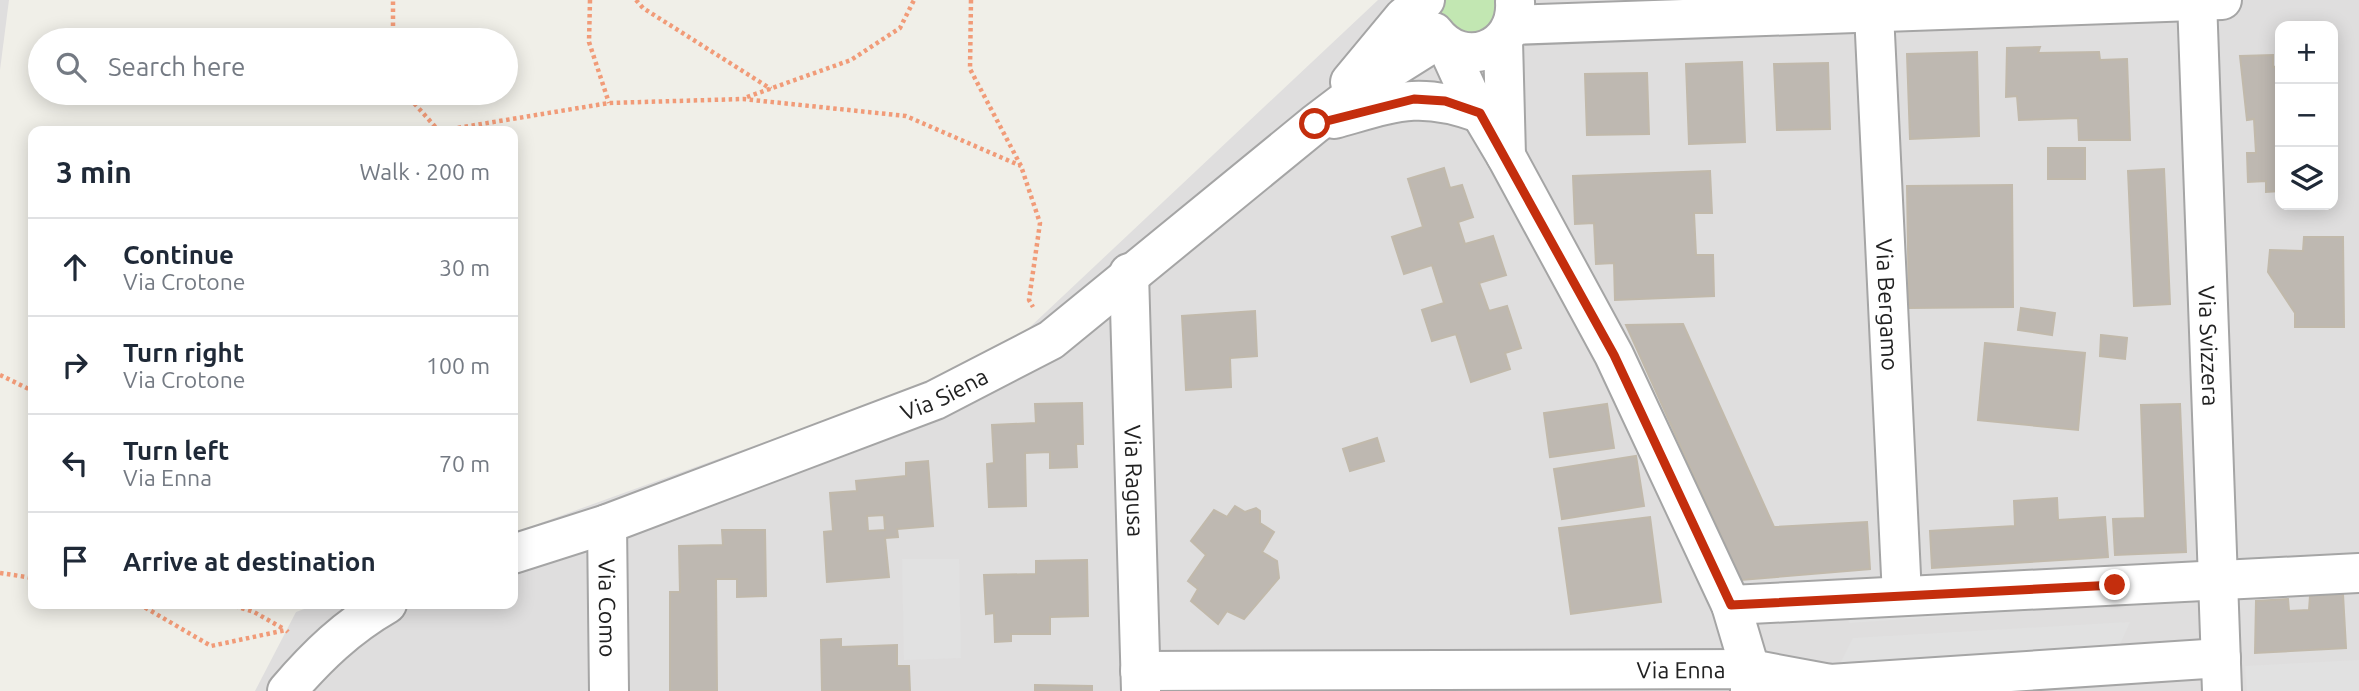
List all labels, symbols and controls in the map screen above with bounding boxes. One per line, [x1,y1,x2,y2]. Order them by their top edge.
map controls [2275,21,2338,210]
button: + [2275,21,2338,84]
search box [28,28,518,105]
icon: search [52,48,90,86]
text: Search here [108,52,245,81]
button: − [2275,84,2338,147]
route start [1299,108,1330,139]
button: layers [2275,147,2338,210]
text: 3 min [56,155,132,189]
text: Walk · 200 m [359,159,490,184]
street label: Via Bergamo [1872,238,1904,371]
text: Continue [123,240,234,269]
icon: ahead [56,248,94,286]
text: 30 m [439,255,490,280]
text: Via Crotone [123,269,246,294]
street label: Via Svizzera [2195,285,2224,407]
text: Turn right [123,338,244,367]
icon: right [56,346,94,384]
text: 100 m [426,353,490,378]
street label: Via Siena [897,363,992,424]
text: Via Crotone [123,367,246,392]
street label: Via Ragusa [1121,424,1149,537]
text: Turn left [123,436,229,465]
icon: left [56,444,94,482]
text: 70 m [439,451,490,476]
text: Via Enna [123,465,212,490]
icon: arrive [56,542,94,580]
text: Arrive at destination [123,547,376,576]
street label: Via Como [595,558,621,658]
route end [2099,569,2130,600]
street label: Via Enna [1636,657,1726,682]

